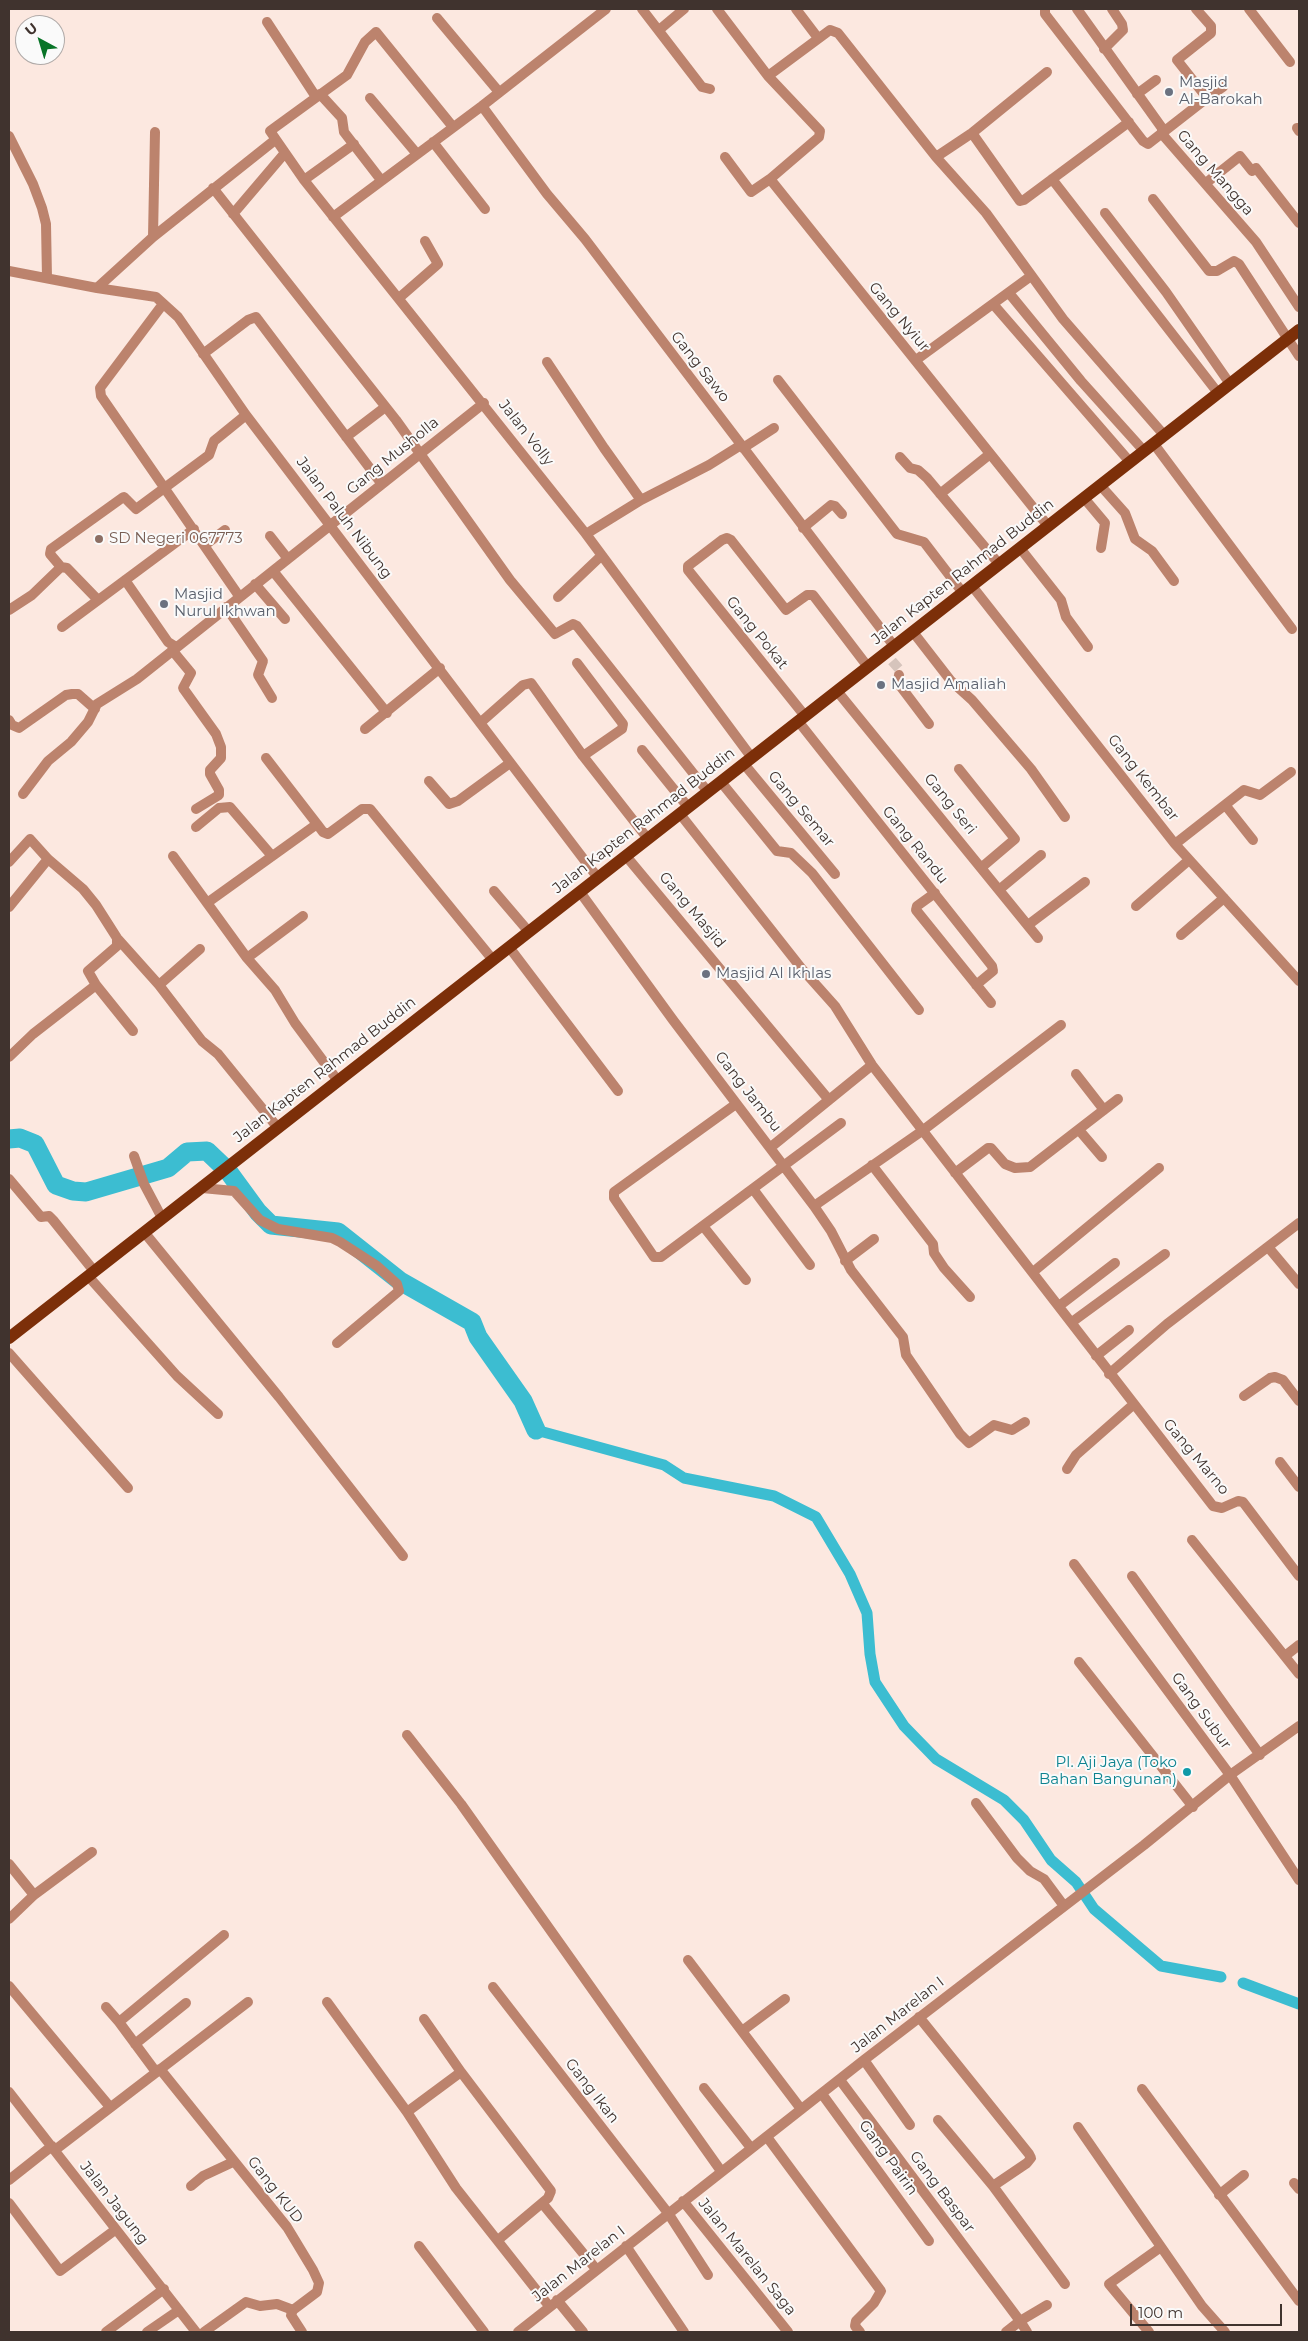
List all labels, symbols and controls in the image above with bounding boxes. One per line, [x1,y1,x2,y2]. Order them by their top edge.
north arrow [15,15,65,65]
text: U [21,19,41,40]
place label: Masjid Al-Barokah [1179,74,1263,109]
marker: Masjid Al-Barokah [1163,86,1175,98]
street label: Gang Mangga [1173,127,1257,219]
street label: Gang Nyiur [865,279,933,355]
street label: Gang Sawo [667,328,733,406]
street label: Jalan Volly [495,397,557,469]
street label: Gang Musholla [343,413,443,499]
street label: Jalan Paluh Nibung [292,454,396,582]
street label: Jalan Kapten Rahmad Buddin [868,495,1058,649]
place label: SD Negeri 067773 [109,530,243,548]
marker: SD Negeri 067773 [93,533,105,545]
place label: Masjid Nurul Ikhwan [174,586,276,621]
street label: Gang Pokat [722,593,792,673]
marker: Masjid Nurul Ikhwan [158,598,170,610]
place label: Masjid Amaliah [891,676,1006,694]
marker: Masjid Amaliah [875,679,887,691]
street label: Gang Kembar [1104,731,1182,825]
street label: Jalan Kapten Rahmad Buddin [549,744,739,898]
street label: Gang Semar [764,767,838,851]
street label: Gang Seri [920,770,980,838]
street label: Gang Randu [878,802,952,888]
street label: Gang Masjid [655,868,729,952]
place label: Masjid Al Ikhlas [716,965,831,983]
marker: Masjid Al Ikhlas [700,968,712,980]
street label: Jalan Kapten Rahmad Buddin [230,993,420,1147]
street label: Gang Jambu [711,1048,785,1136]
street label: Gang Marno [1159,1415,1233,1499]
street label: Gang Subur [1167,1669,1235,1753]
place label: Pl. Aji Jaya (Toko Bahan Bangunan) [1039,1754,1177,1789]
marker: Pl. Aji Jaya (Toko Bahan Bangunan) [1181,1766,1193,1778]
street label: Jalan Marelan I [848,1973,948,2057]
street label: Gang Ikan [561,2055,623,2127]
street label: Gang Pairin [855,2117,921,2199]
street label: Gang Baspar [906,2148,978,2236]
street label: Gang KUD [243,2153,307,2227]
street label: Jalan Jagung [76,2158,152,2248]
street label: Jalan Marelan Saga [694,2195,800,2319]
street label: Jalan Marelan I [529,2222,629,2306]
scale bar [1133,2294,1286,2326]
text: 100 m [1138,2303,1183,2322]

